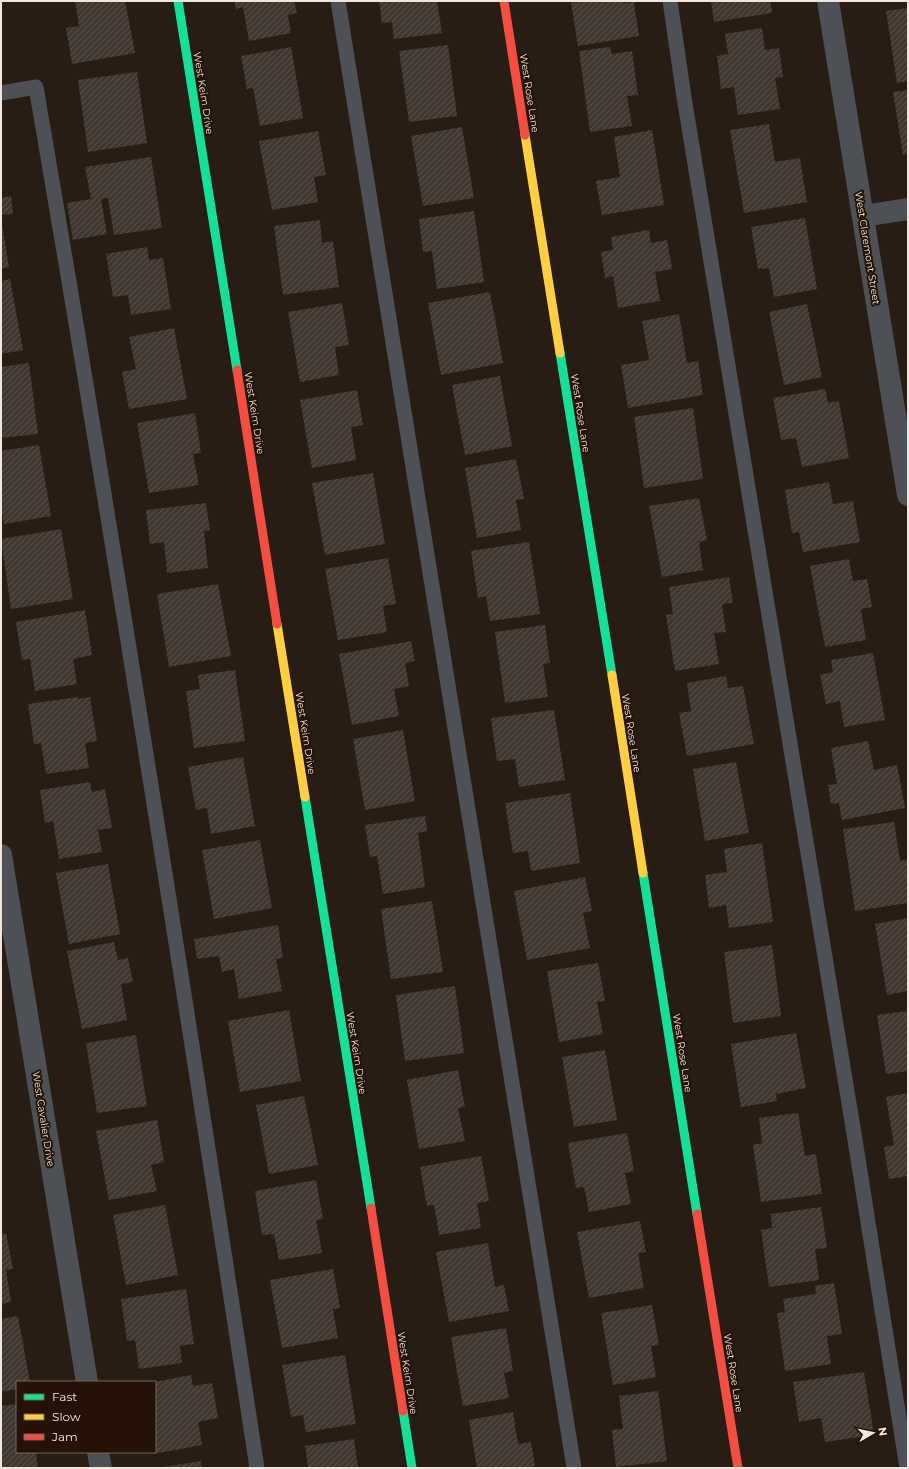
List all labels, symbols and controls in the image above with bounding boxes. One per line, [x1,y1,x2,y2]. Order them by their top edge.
street label: West Keim Drive [191,51,216,135]
street label: West Rose Lane [517,53,542,134]
street label: West Claremont Street [852,191,883,306]
street label: West Keim Drive [242,371,267,455]
street label: West Rose Lane [568,373,593,454]
street label: West Keim Drive [293,691,318,775]
street label: West Rose Lane [619,693,644,774]
street label: West Keim Drive [344,1011,369,1095]
street label: West Rose Lane [670,1013,695,1094]
street label: West Cavalier Drive [30,1070,57,1168]
street label: West Keim Drive [395,1331,420,1415]
street label: West Rose Lane [721,1333,746,1414]
legend [16,1381,156,1453]
text: Fast [52,1389,77,1404]
text: Slow [52,1409,81,1424]
north arrow [853,1413,893,1453]
text: N [875,1426,890,1437]
text: Jam [51,1429,78,1444]

